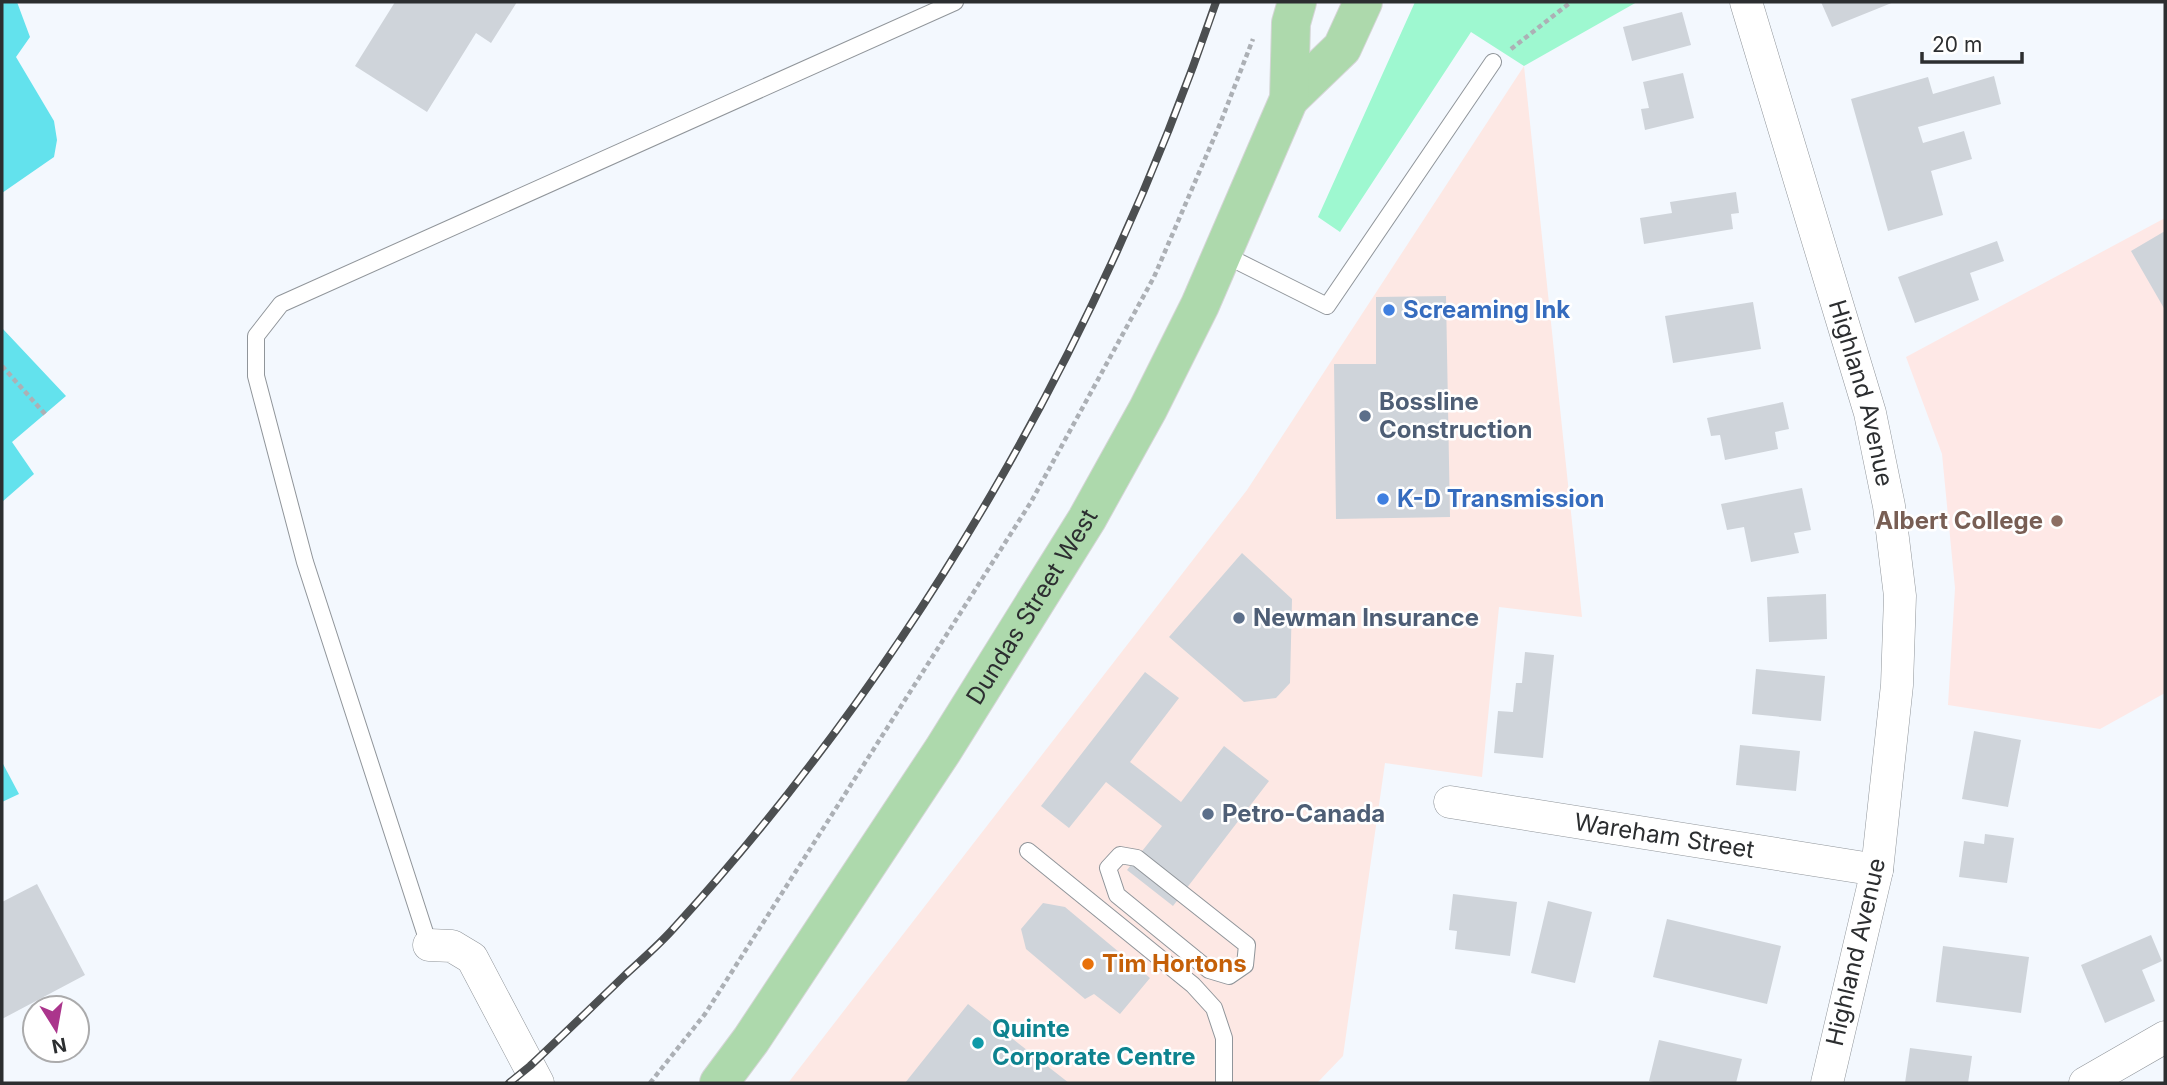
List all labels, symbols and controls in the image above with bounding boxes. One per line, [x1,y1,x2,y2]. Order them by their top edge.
scale bar [1922,21,2022,65]
text: 20 m [1932,32,1982,57]
place label: Screaming Ink [1403,295,1570,324]
street label: Highland Avenue [1823,296,1900,489]
marker: Screaming Ink [1381,302,1397,318]
place label: Bossline Construction [1379,387,1532,444]
marker: Bossline Construction [1357,408,1373,424]
place label: K-D Transmission [1397,484,1605,513]
marker: K-D Transmission [1375,491,1391,507]
street label: Dundas Street West [960,504,1104,710]
place label: Albert College [1875,506,2043,535]
marker: Albert College [2049,513,2065,529]
place label: Newman Insurance [1253,603,1479,632]
marker: Newman Insurance [1231,610,1247,626]
place label: Petro-Canada [1222,799,1385,828]
marker: Petro-Canada [1200,806,1216,822]
street label: Wareham Street [1572,807,1757,864]
street label: Highland Avenue [1820,855,1891,1049]
place label: Tim Hortons [1102,949,1247,978]
marker: Tim Hortons [1080,956,1096,972]
north arrow [21,994,91,1064]
place label: Quinte Corporate Centre [992,1014,1195,1071]
text: N [50,1033,68,1058]
marker: Quinte Corporate Centre [970,1035,986,1051]

